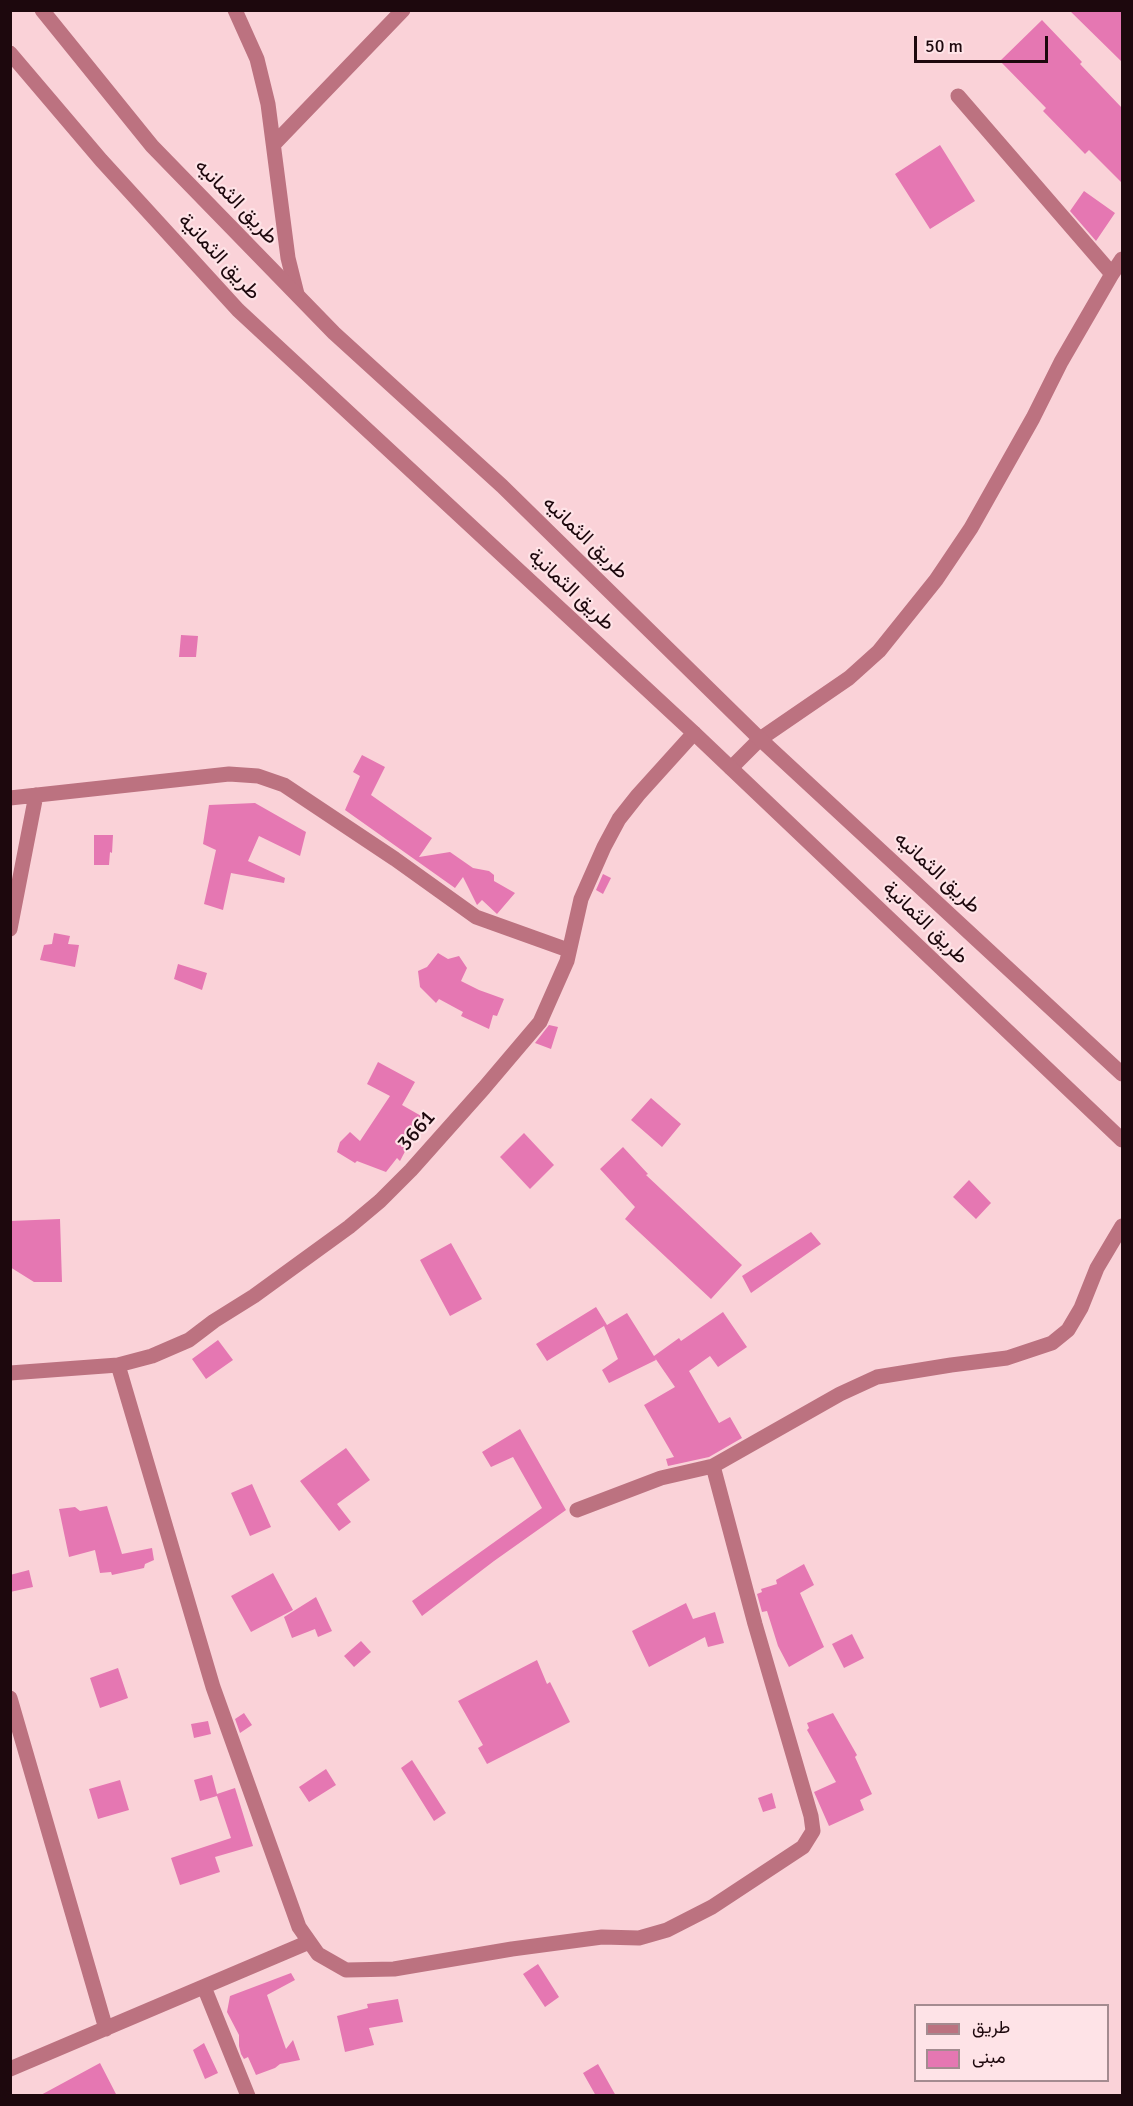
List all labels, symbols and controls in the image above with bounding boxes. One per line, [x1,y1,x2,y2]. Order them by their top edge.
scale bar [917,24,1050,62]
text: 50 m [925,35,963,57]
street label: طريق الثمانيه [189,154,283,250]
street label: طريق الثمانية [172,208,266,306]
street label: طريق الثمانيه [537,491,633,585]
street label: طريق الثمانية [522,543,620,637]
street label: طريق الثمانيه [888,826,986,920]
street label: طريق الثمانية [877,876,973,970]
street label: 3661 [393,1106,441,1156]
legend [914,2004,1109,2082]
text: طريق [972,2016,1010,2038]
text: مبنى [972,2046,1006,2068]

